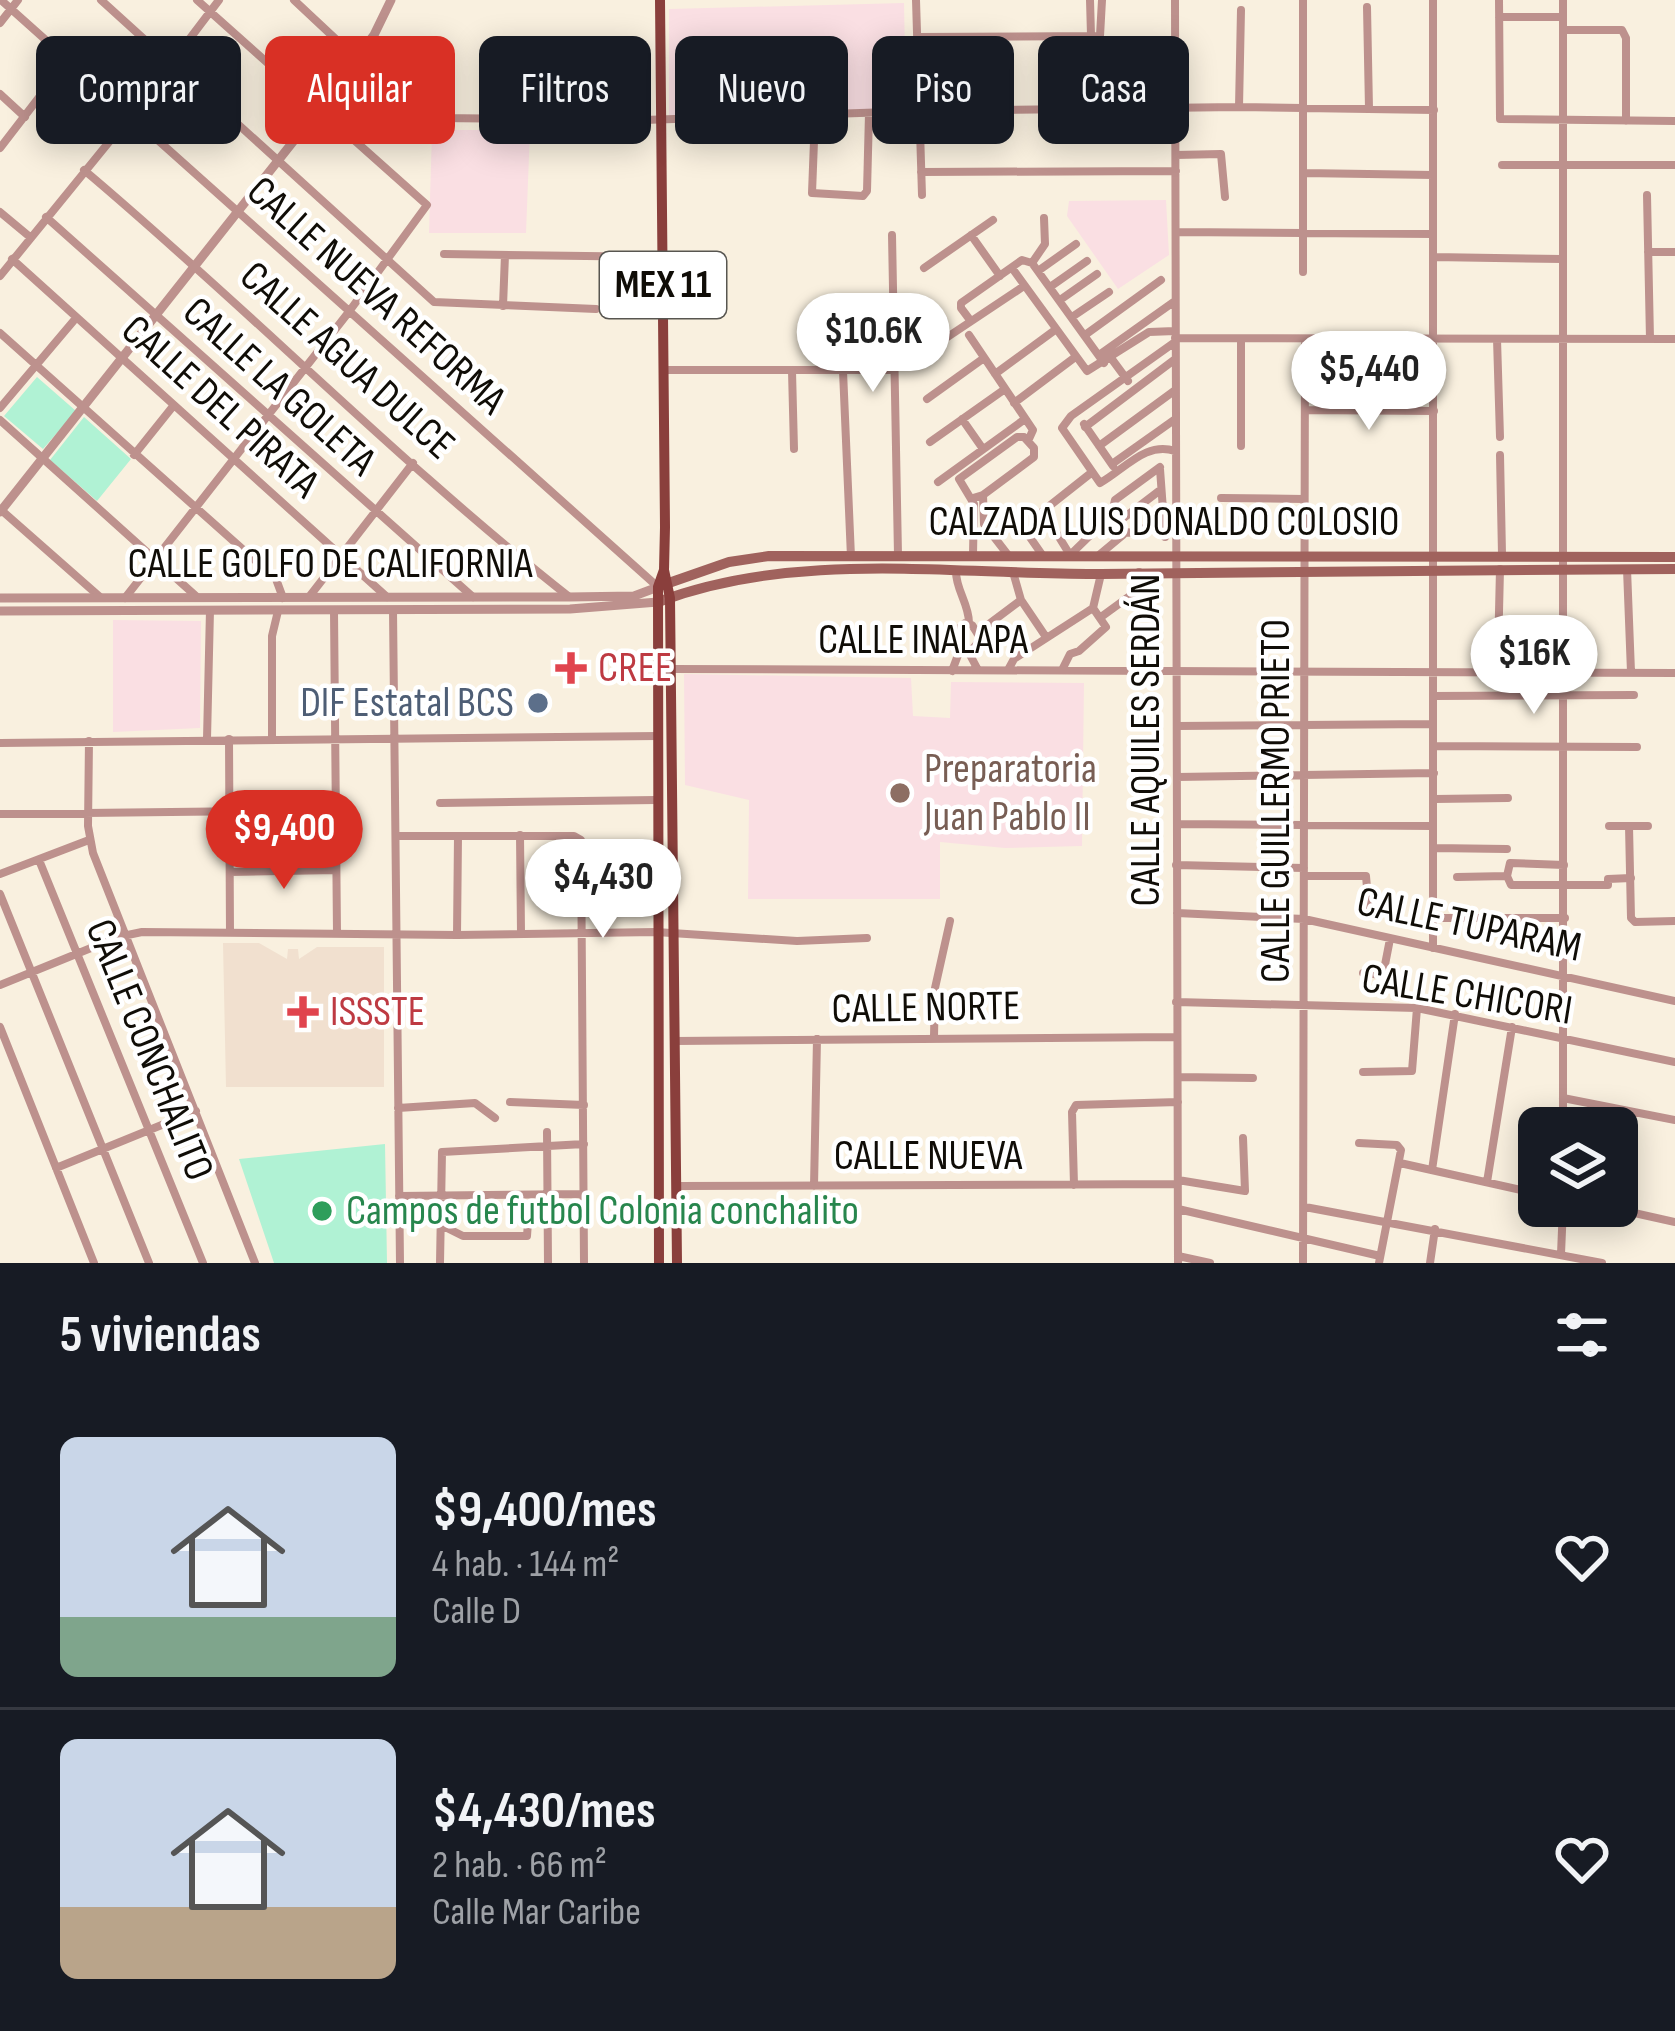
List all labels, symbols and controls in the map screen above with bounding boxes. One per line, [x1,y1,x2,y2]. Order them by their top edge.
chip: Comprar [36,36,241,144]
chip: Alquilar [265,36,455,144]
chip: Filtros [479,36,651,144]
chip: Nuevo [675,36,848,144]
chip: Piso [872,36,1014,144]
chip: Casa [1038,36,1189,144]
street label: CALLE NUEVA REFORMA [236,166,517,426]
street label: CALLE AGUA DULCE [229,251,465,471]
road number: MEX 11 [600,252,726,318]
street label: CALLE LA GOLETA [172,287,387,488]
pin: $10.6K [775,293,971,395]
street label: CALLE DEL PIRATA [111,305,330,510]
text: $10.6K [824,308,922,355]
pin: $5,440 [1271,331,1467,433]
text: $5,440 [1318,346,1420,393]
street label: CALZADA LUIS DONALDO COLOSIO [929,497,1399,548]
street label: CALLE GOLFO DE CALIFORNIA [127,539,534,590]
street label: CALLE AQUILES SERDÁN [1121,574,1172,906]
street label: CALLE INALAPA [818,615,1029,666]
pin: $16K [1463,615,1605,717]
street label: CALLE GUILLERMO PRIETO [1251,619,1302,983]
text: $16K [1498,630,1570,677]
place label: CREE [598,643,672,694]
marker: CREE [555,652,587,684]
place label: DIF Estatal BCS [300,678,514,729]
marker: DIF Estatal BCS [525,690,551,716]
place label: Preparatoria Juan Pablo II [923,744,1097,843]
marker: Preparatoria Juan Pablo II [887,780,913,806]
pin: $9,400 [186,790,382,892]
text: $9,400 [233,805,335,852]
pin: $4,430 [505,839,701,941]
text: $4,430 [552,854,654,901]
street label: CALLE TUPARAM [1352,876,1586,974]
street label: CALLE CONCHALITO [74,912,224,1188]
street label: CALLE CHICORI [1358,953,1576,1037]
street label: CALLE NORTE [831,981,1021,1035]
place label: ISSSTE [330,987,425,1038]
marker: ISSSTE [287,996,319,1028]
map controls [1518,1107,1638,1227]
button: layers [1518,1107,1638,1227]
street label: CALLE NUEVA [834,1131,1023,1182]
place label: Campos de futbol Colonia conchalito [346,1186,859,1237]
marker: Campos de futbol Colonia conchalito [309,1198,335,1224]
icon: filters [1549,1302,1615,1368]
text: 5 viviendas [60,1305,261,1366]
text: $9,400/mes [432,1480,657,1541]
icon: home [156,1485,300,1629]
icon: heart [1549,1524,1615,1590]
text: 4 hab. · 144 m² [432,1541,619,1588]
text: Calle D [432,1588,521,1635]
text: $4,430/mes [432,1781,656,1842]
icon: home [156,1787,300,1931]
icon: heart [1549,1826,1615,1892]
text: 2 hab. · 66 m² [432,1842,607,1889]
text: Calle Mar Caribe [432,1889,641,1936]

